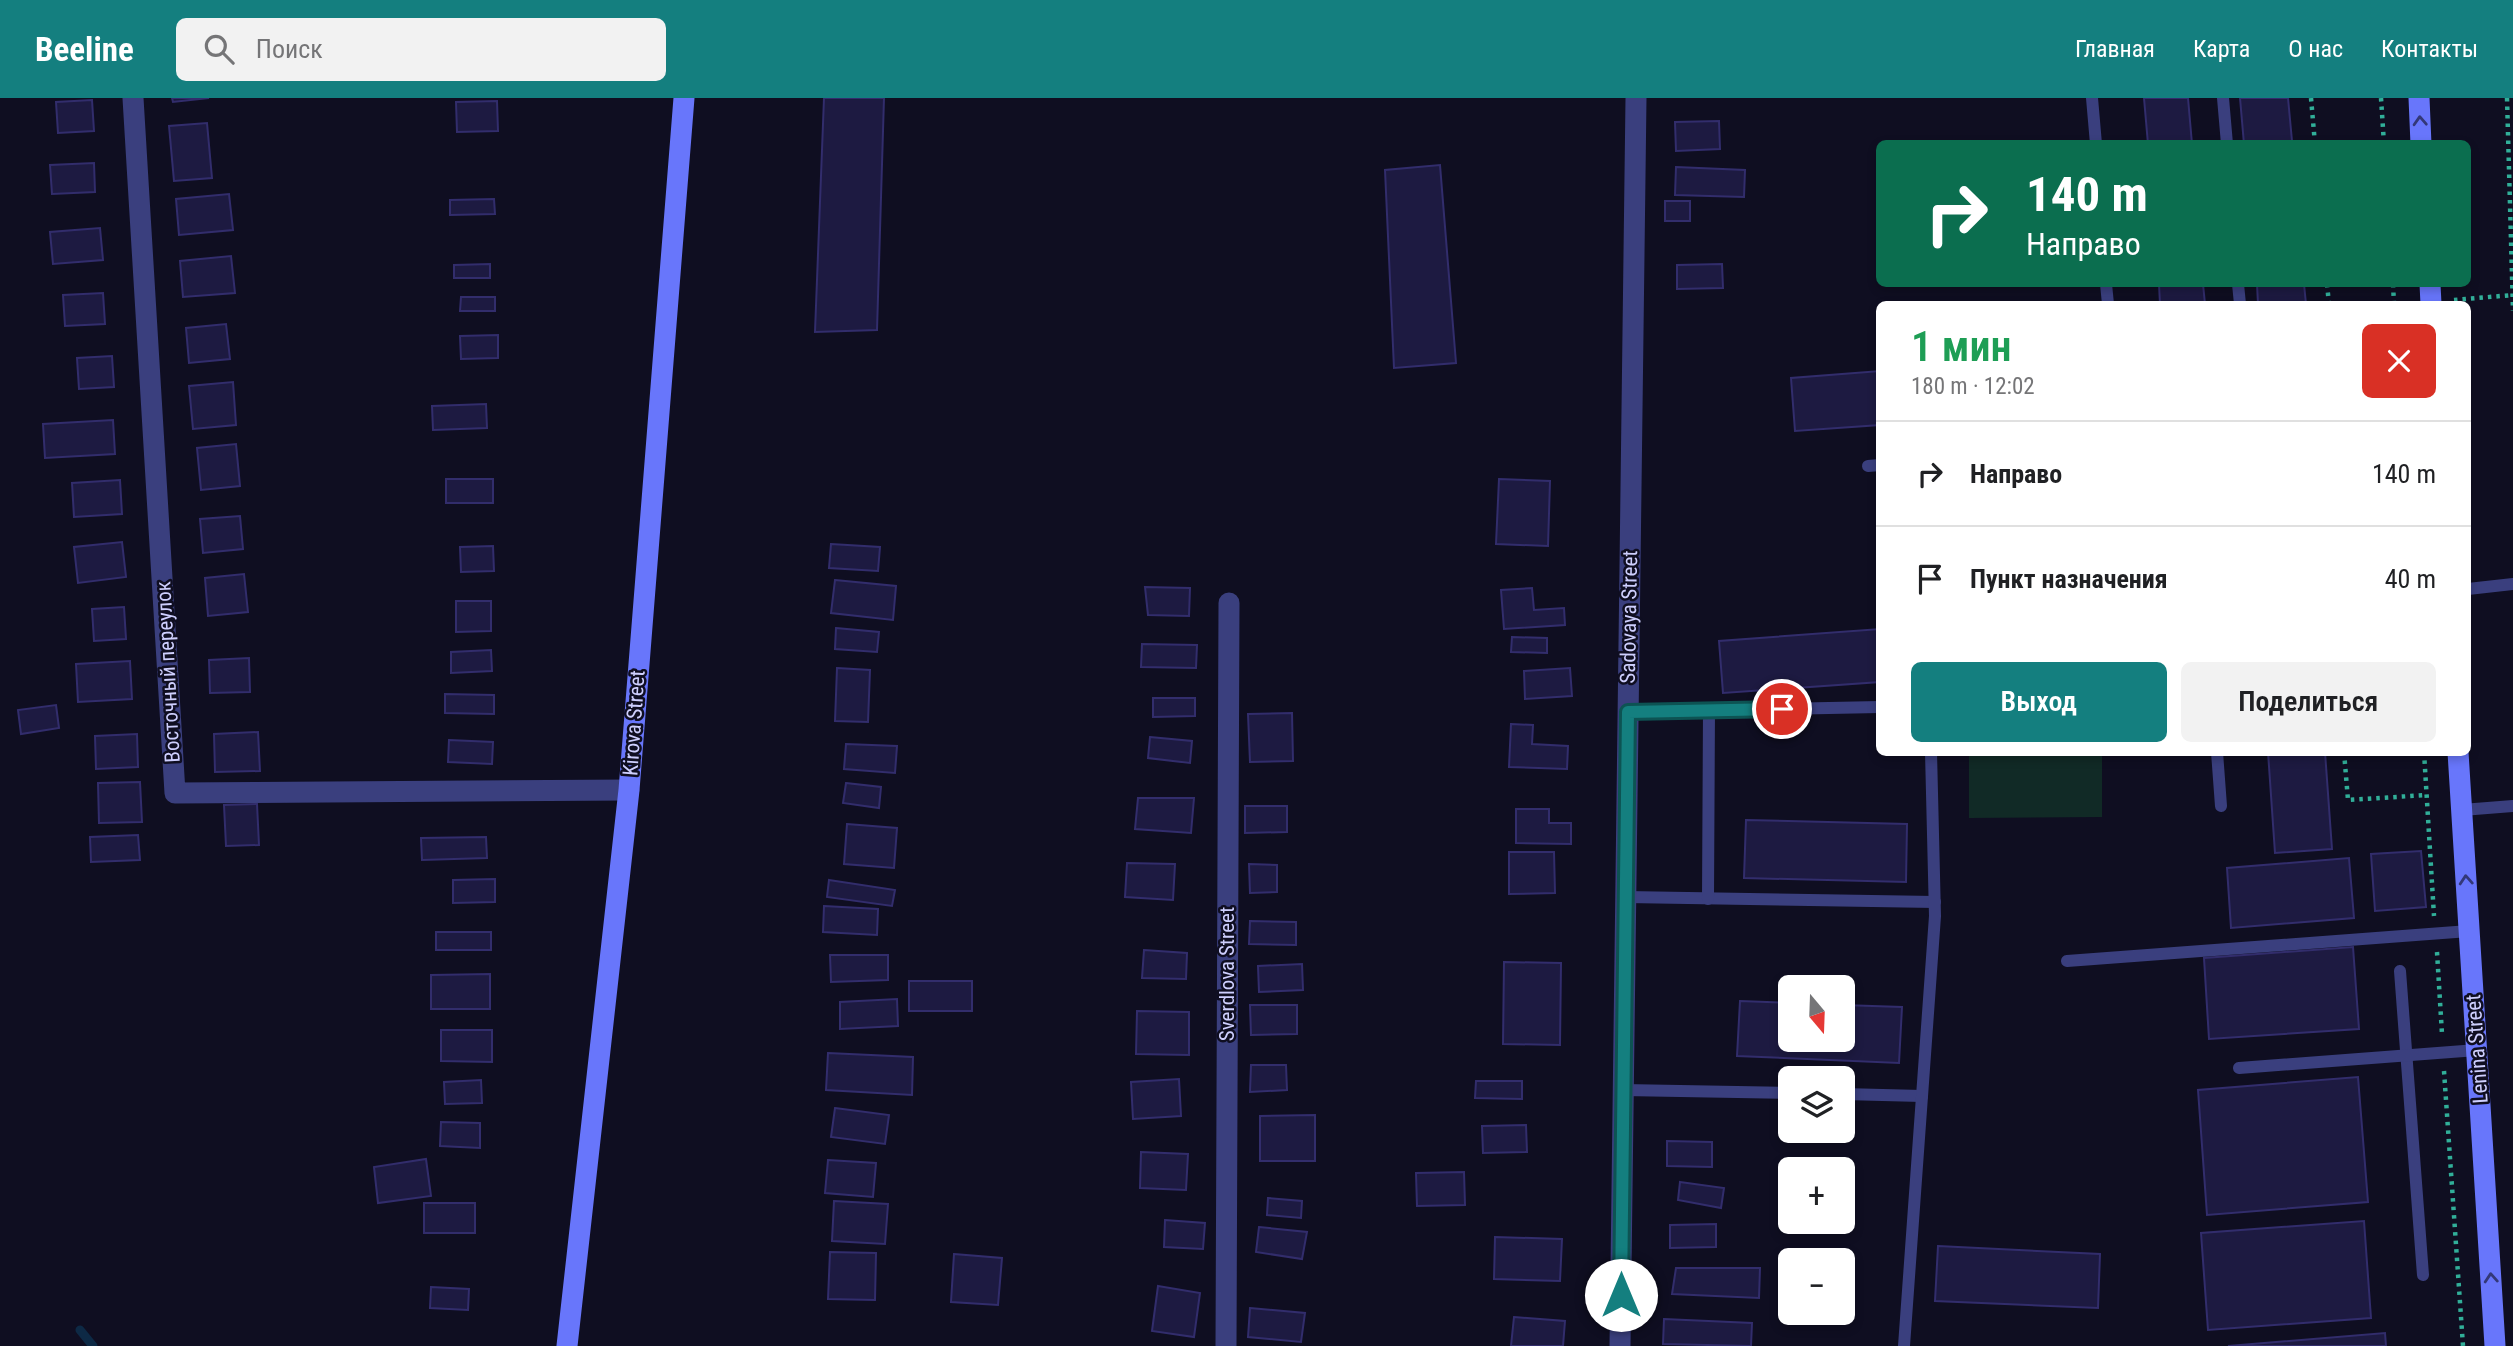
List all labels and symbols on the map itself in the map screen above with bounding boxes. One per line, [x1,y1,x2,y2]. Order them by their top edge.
one-way arrow [2413,115,2428,126]
street label: Sadovaya Street [1616,550,1642,684]
street label: Восточный переулок [151,581,185,763]
street label: Kirova Street [618,669,650,777]
pin [1752,679,1812,739]
one-way arrow [2459,874,2474,885]
street label: Sverdlova Street [1215,907,1239,1041]
north arrow [1778,975,1855,1052]
street label: Lenina Street [2461,994,2493,1104]
position arrow [1584,1258,1658,1332]
one-way arrow [2484,1272,2499,1283]

